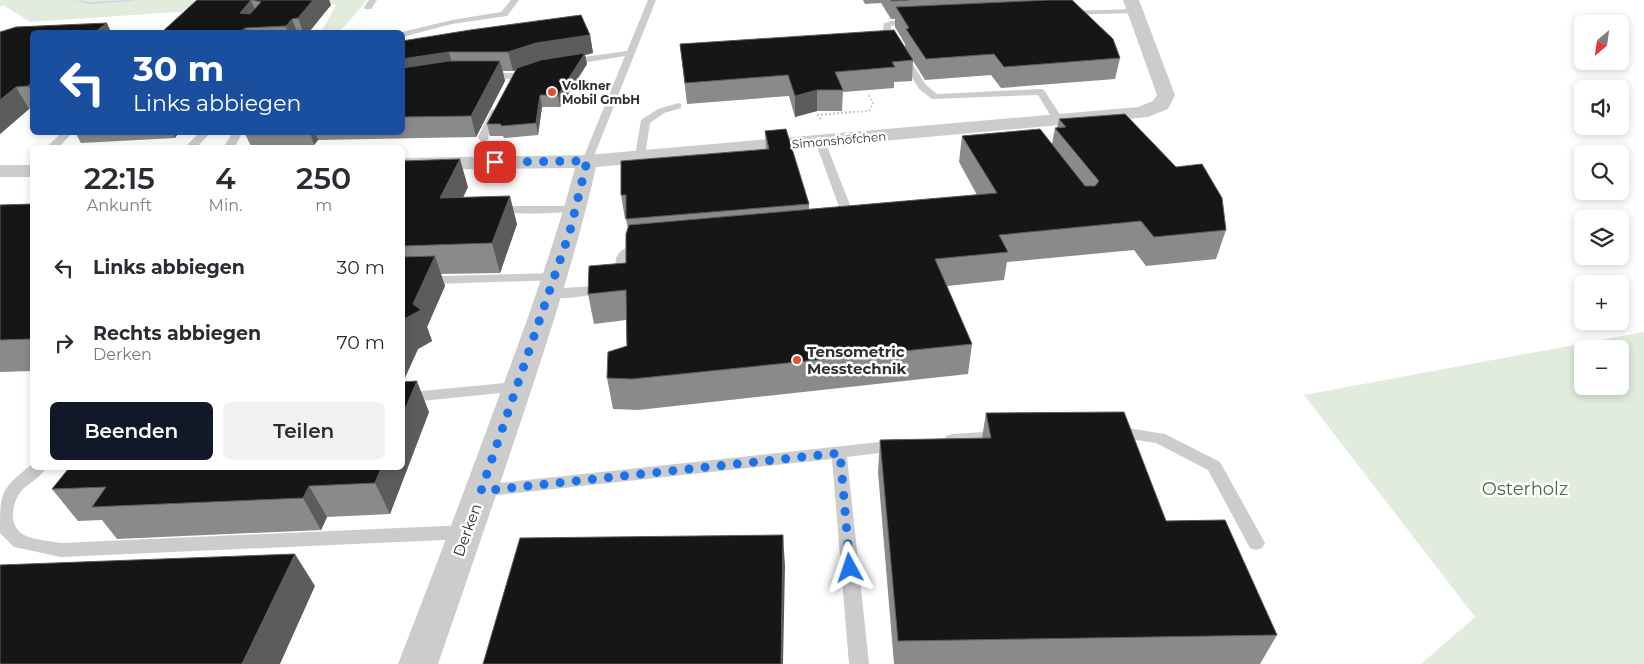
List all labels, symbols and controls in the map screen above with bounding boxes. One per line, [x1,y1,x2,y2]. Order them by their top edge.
north arrow [1574,15,1629,70]
map controls [1574,15,1629,395]
text: 30 m [133,47,224,90]
icon: left [50,50,115,115]
place label: Volkner Mobil GmbH [561,78,640,107]
button: sound [1574,80,1629,135]
marker: Volkner Mobil GmbH [546,86,558,98]
text: Links abbiegen [133,90,301,117]
street label: Simonshöfchen [791,128,887,152]
pin [474,141,516,183]
button: search [1574,145,1629,200]
icon: arrive [481,148,509,176]
text: 22:15 [84,160,155,197]
text: 4 [215,160,236,197]
text: 250 [296,160,351,197]
text: Ankunft [87,196,152,215]
text: Min. [209,196,242,215]
text: m [315,196,332,215]
button: layers [1574,210,1629,265]
icon: left [50,254,78,282]
text: Links abbiegen [93,256,245,279]
text: 30 m [337,256,385,279]
button: + [1574,275,1629,330]
text: Rechts abbiegen [93,322,261,345]
icon: right [50,329,78,357]
text: 70 m [336,331,385,354]
button: − [1574,340,1629,395]
place label: Tensometric Messtechnik [807,342,907,378]
text: Derken [93,345,152,364]
marker: Tensometric Messtechnik [791,354,803,366]
button: Beenden [50,402,213,460]
button: Teilen [223,402,385,460]
park label: Osterholz [1482,478,1568,500]
street label: Derken [449,501,485,559]
position arrow [823,541,875,593]

